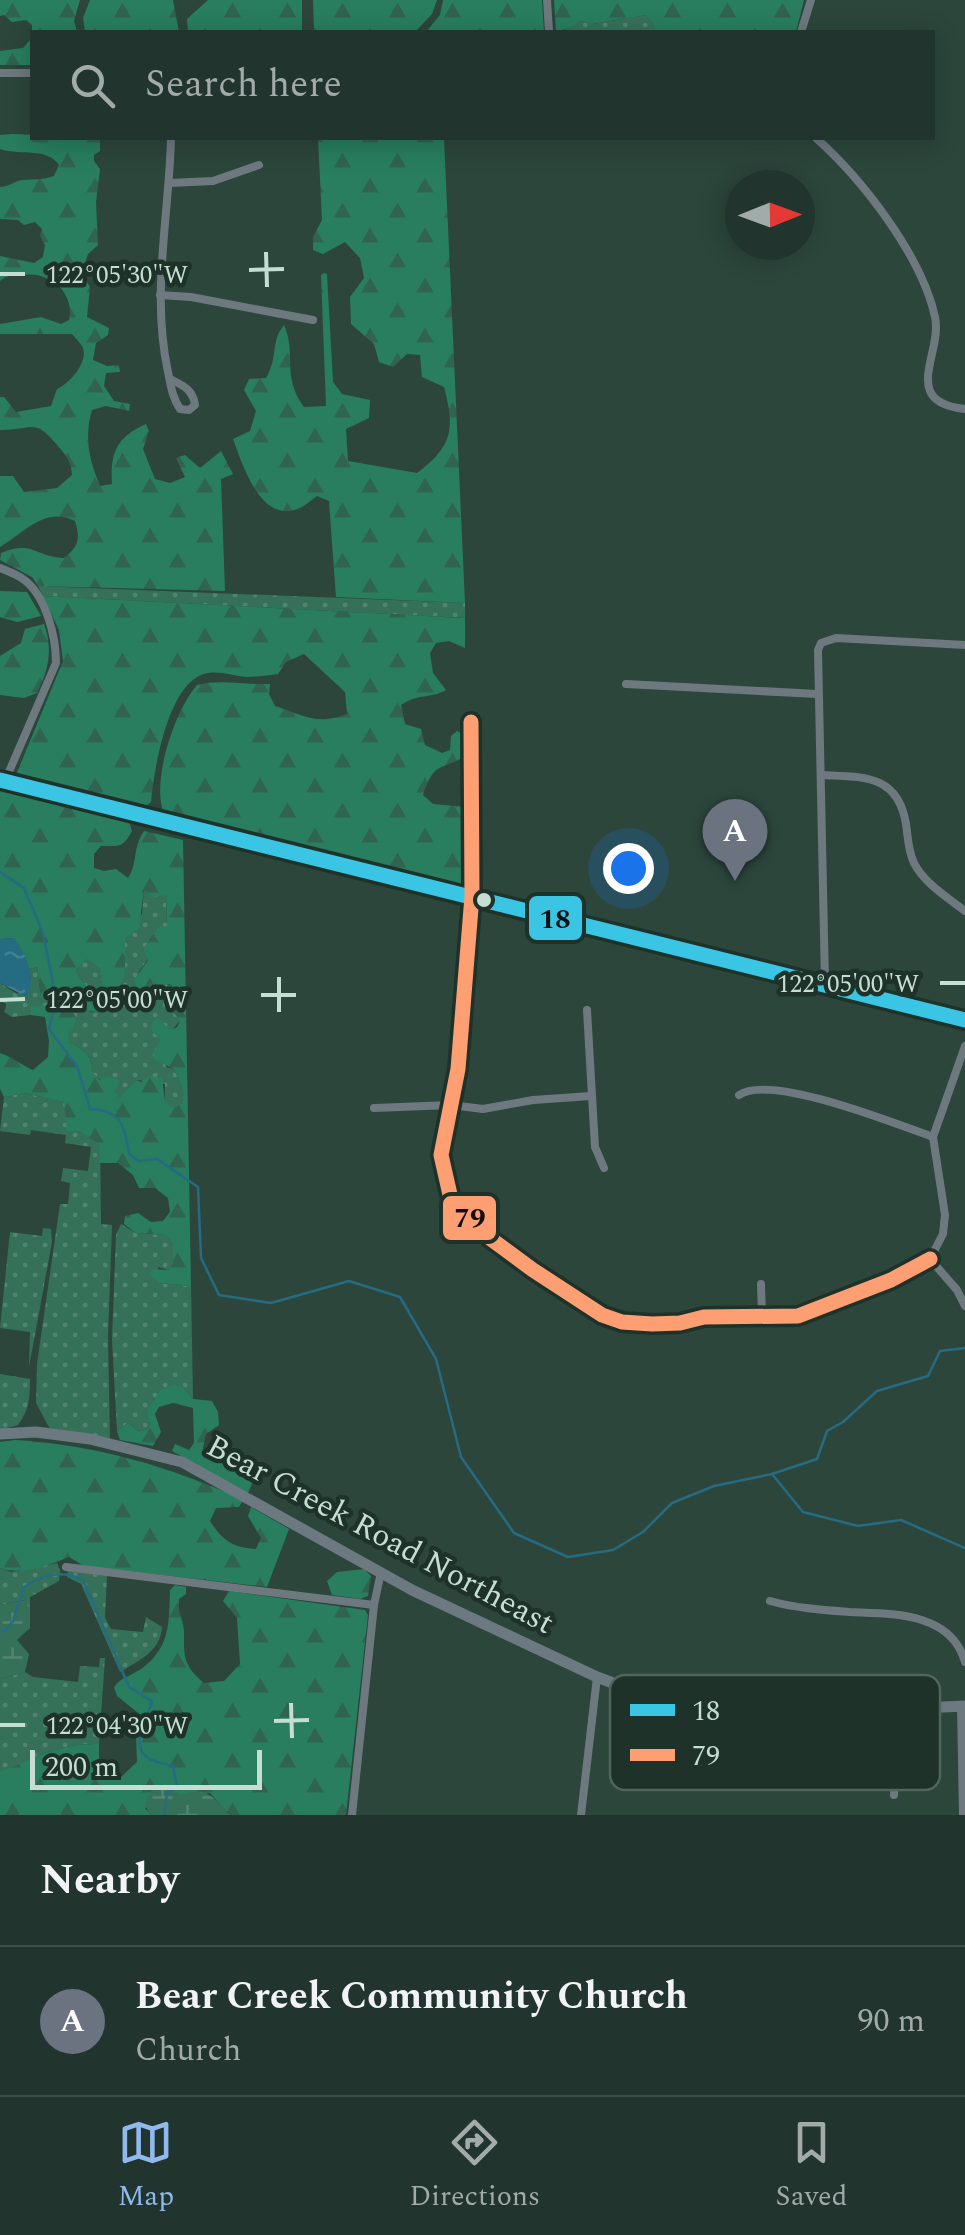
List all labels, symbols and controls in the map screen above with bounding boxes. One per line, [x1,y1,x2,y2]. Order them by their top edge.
search box [30,30,935,140]
text: Search here [145,56,342,114]
icon: search [65,58,120,113]
north arrow [725,170,815,260]
text: 122°05'30"W [46,257,188,295]
pin: A [702,798,768,881]
your location [603,843,654,894]
unlabelled marker [474,890,494,910]
line badge: 18 [527,894,584,942]
text: 18 [539,898,571,941]
text: 122°05'00"W [777,966,919,1004]
text: 122°05'00"W [46,982,188,1020]
line badge: 79 [441,1194,498,1242]
text: 79 [454,1197,486,1240]
street label: Bear Creek Road Northeast [197,1422,563,1648]
legend [610,1675,940,1790]
text: 18 [692,1690,720,1733]
text: 122°04'30"W [46,1708,188,1746]
text: 79 [692,1735,720,1778]
scale bar [30,1745,262,1790]
text: 200 m [45,1746,118,1789]
text: Nearby [40,1849,179,1912]
text: Bear Creek Community Church [135,1968,688,2026]
text: A [60,1997,85,2046]
text: 90 m [857,1997,925,2046]
text: Church [135,2026,241,2075]
tab: Map [118,2115,174,2218]
tab: Directions [409,2115,540,2218]
tab: Saved [776,2115,847,2218]

